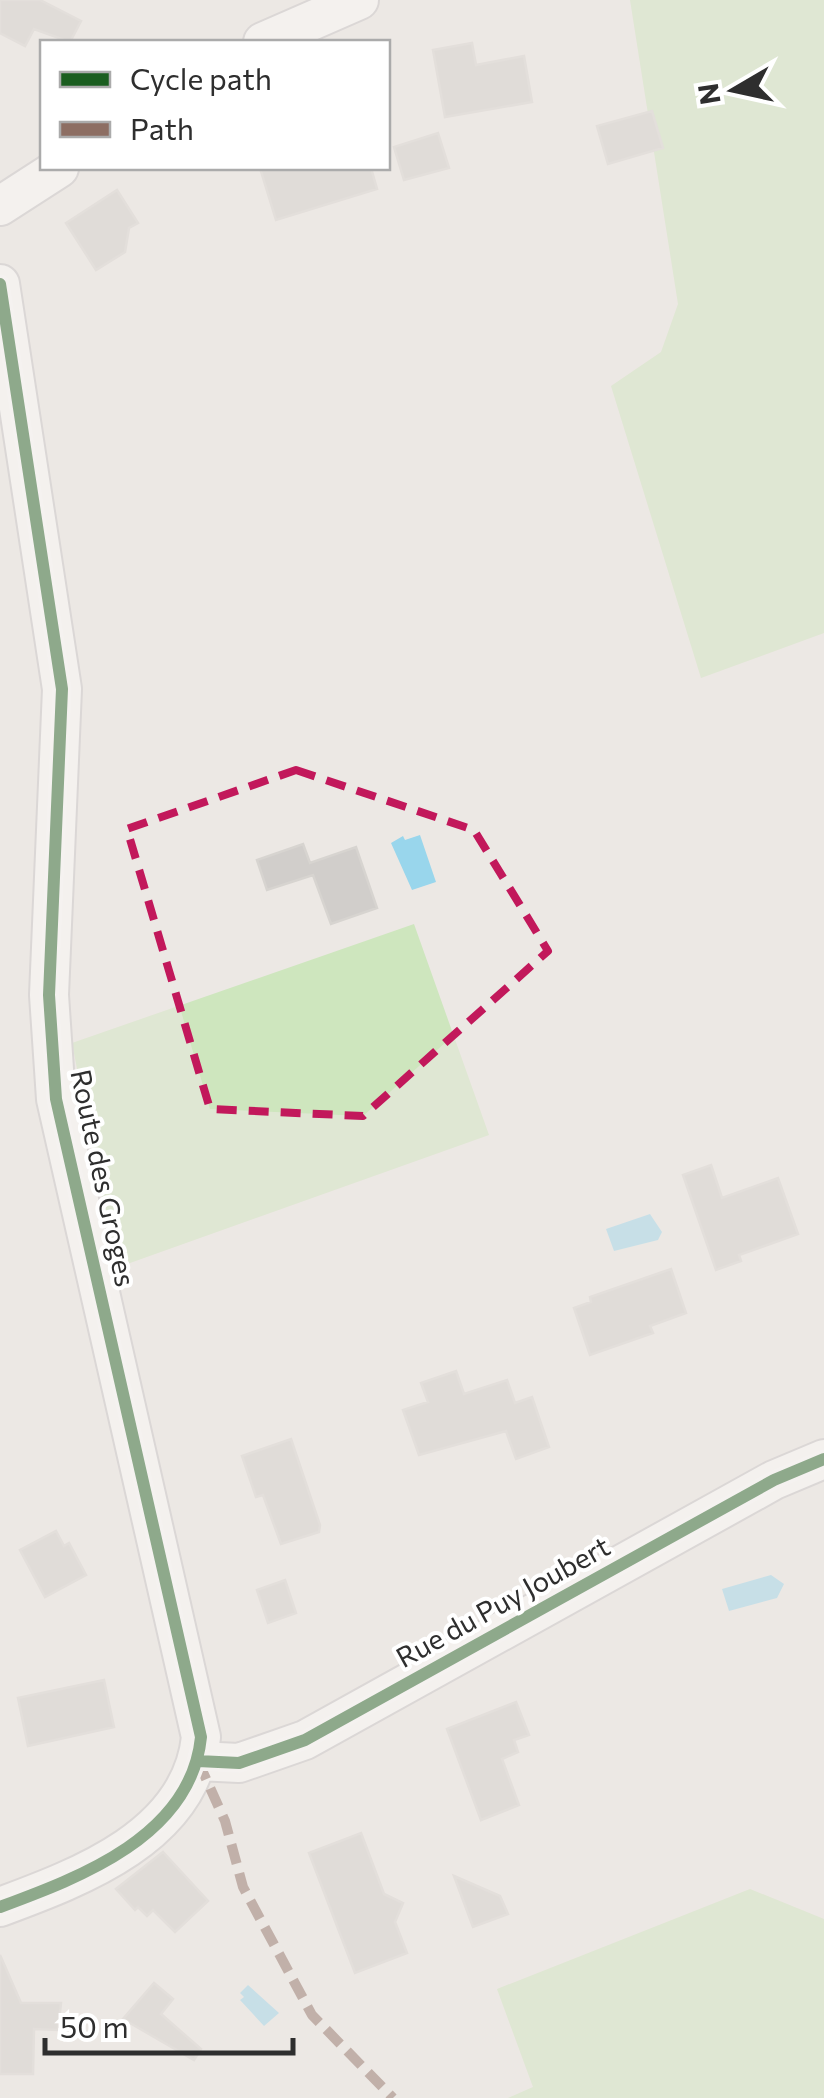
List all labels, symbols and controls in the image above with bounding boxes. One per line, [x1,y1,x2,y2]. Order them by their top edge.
legend [40,40,390,170]
north arrow [684,40,784,140]
text: Cycle path [130,59,272,96]
text: N [690,81,727,107]
text: Path [130,109,194,146]
street label: Route des Groges [64,1066,144,1289]
street label: Rue du Puy Joubert [390,1528,615,1674]
scale bar [45,1993,292,2055]
text: 50 m [60,2007,129,2044]

